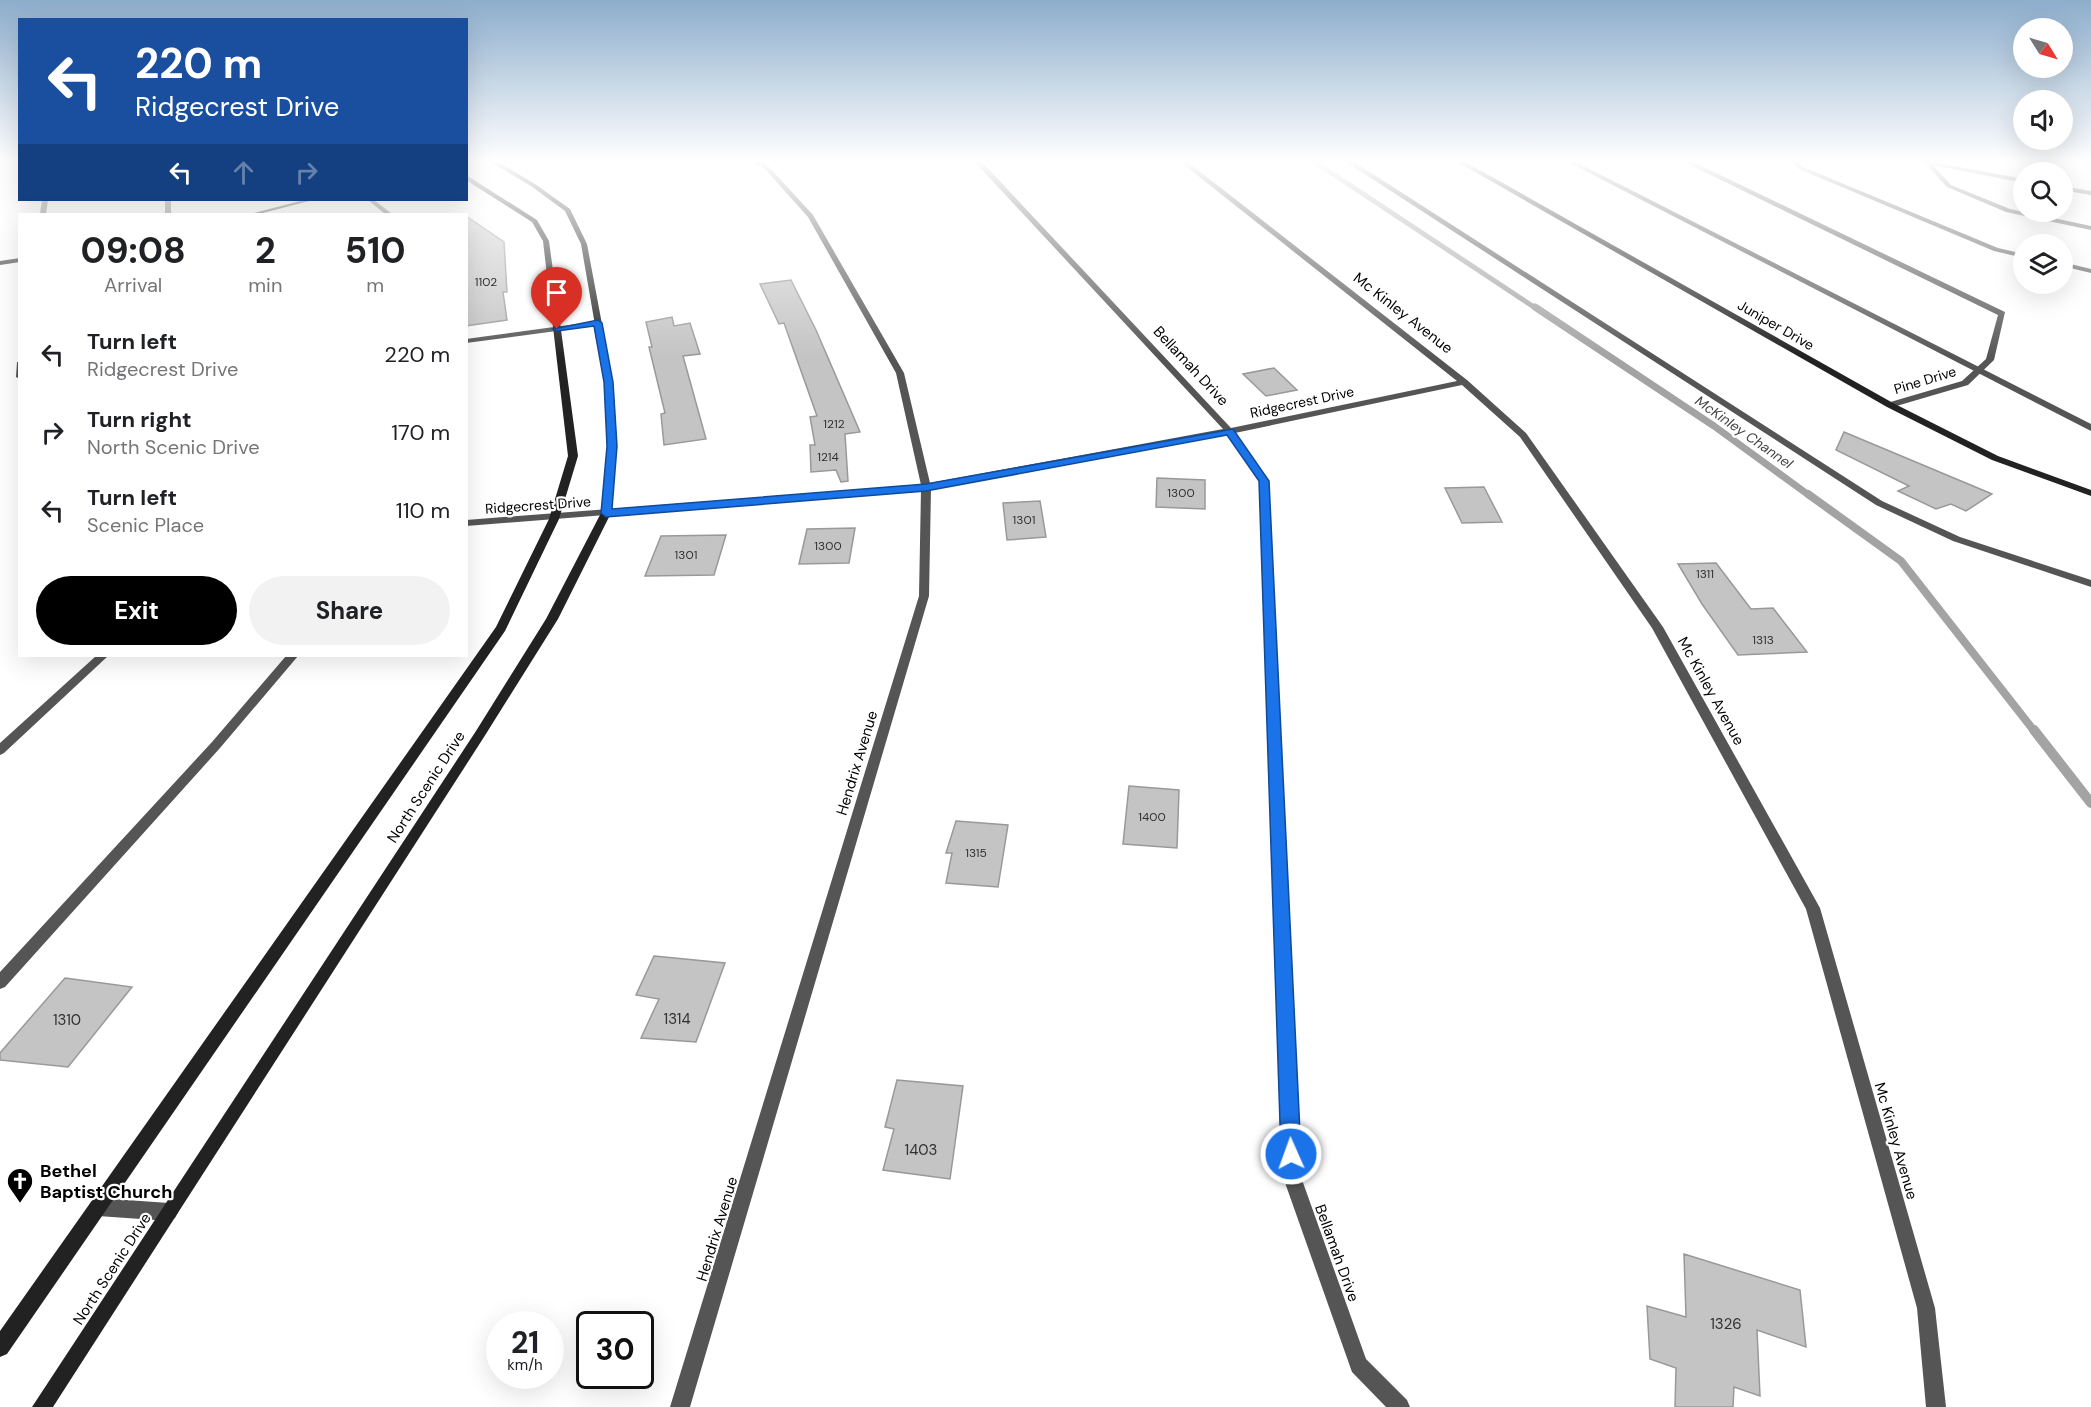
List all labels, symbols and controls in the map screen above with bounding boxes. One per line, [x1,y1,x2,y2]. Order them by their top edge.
north arrow [2013,18,2073,78]
map controls [2013,18,2073,294]
text: 220 m [135,36,262,91]
icon: left [36,42,114,120]
text: Ridgecrest Drive [135,89,339,124]
button: sound [2013,90,2073,150]
icon: left [164,156,197,189]
icon: ahead [227,156,260,189]
icon: right [290,156,323,189]
button: search [2013,162,2073,222]
text: 09:08 [80,227,186,274]
text: 2 [255,227,276,274]
text: 510 [345,227,406,274]
button: layers [2013,234,2073,294]
pin [531,267,582,329]
street label: Mc Kinley Avenue [1349,268,1457,358]
text: Arrival [104,272,162,298]
text: min [248,272,282,298]
text: m [366,272,384,298]
house number: 1102 [475,274,497,290]
icon: arrive [540,276,573,309]
street label: Juniper Drive [1735,296,1817,354]
street label: Bellamah Drive [1149,322,1233,410]
text: Turn left [87,327,177,356]
icon: left [36,338,69,371]
text: 220 m [384,340,450,369]
text: Ridgecrest Drive [87,356,238,382]
street label: Pine Drive [1892,362,1958,398]
street label: Ridgecrest Drive [1248,382,1356,422]
water label: McKinley Channel [1692,392,1797,473]
text: Turn right [87,405,192,434]
icon: right [36,416,69,449]
house number: 1212 [823,416,845,432]
text: 170 m [391,418,450,447]
text: North Scenic Drive [87,434,260,460]
house number: 1214 [817,449,839,465]
text: Turn left [87,483,177,512]
house number: 1300 [1167,485,1195,501]
street label: Ridgecrest Drive [485,492,591,518]
icon: left [36,494,69,527]
text: 110 m [396,496,450,525]
text: Scenic Place [87,512,204,538]
house number: 1301 [1013,512,1035,528]
house number: 1300 [814,538,842,554]
house number: 1301 [675,547,697,563]
house number: 1311 [1696,566,1714,582]
button: Exit [36,576,237,645]
button: Share [249,576,450,645]
house number: 1313 [1752,632,1774,648]
street label: Mc Kinley Avenue [1673,633,1749,749]
street label: Hendrix Avenue [832,708,882,818]
street label: North Scenic Drive [382,727,470,847]
house number: 1400 [1138,809,1166,825]
house number: 1315 [965,845,987,861]
house number: 1314 [663,1009,691,1029]
house number: 1310 [53,1010,81,1030]
street label: Mc Kinley Avenue [1870,1080,1922,1202]
position arrow [1259,1122,1323,1186]
house number: 1403 [905,1140,937,1160]
place label: Bethel Baptist Church [40,1159,172,1204]
church icon: Bethel Baptist Church [5,1166,35,1204]
street label: Hendrix Avenue [692,1174,742,1284]
street label: Bellamah Drive [1310,1202,1364,1304]
street label: North Scenic Drive [68,1209,156,1329]
speed limit sign: 30 [576,1311,654,1389]
house number: 1326 [1710,1314,1742,1334]
text: 21 [511,1323,539,1362]
text: km/h [507,1355,543,1375]

